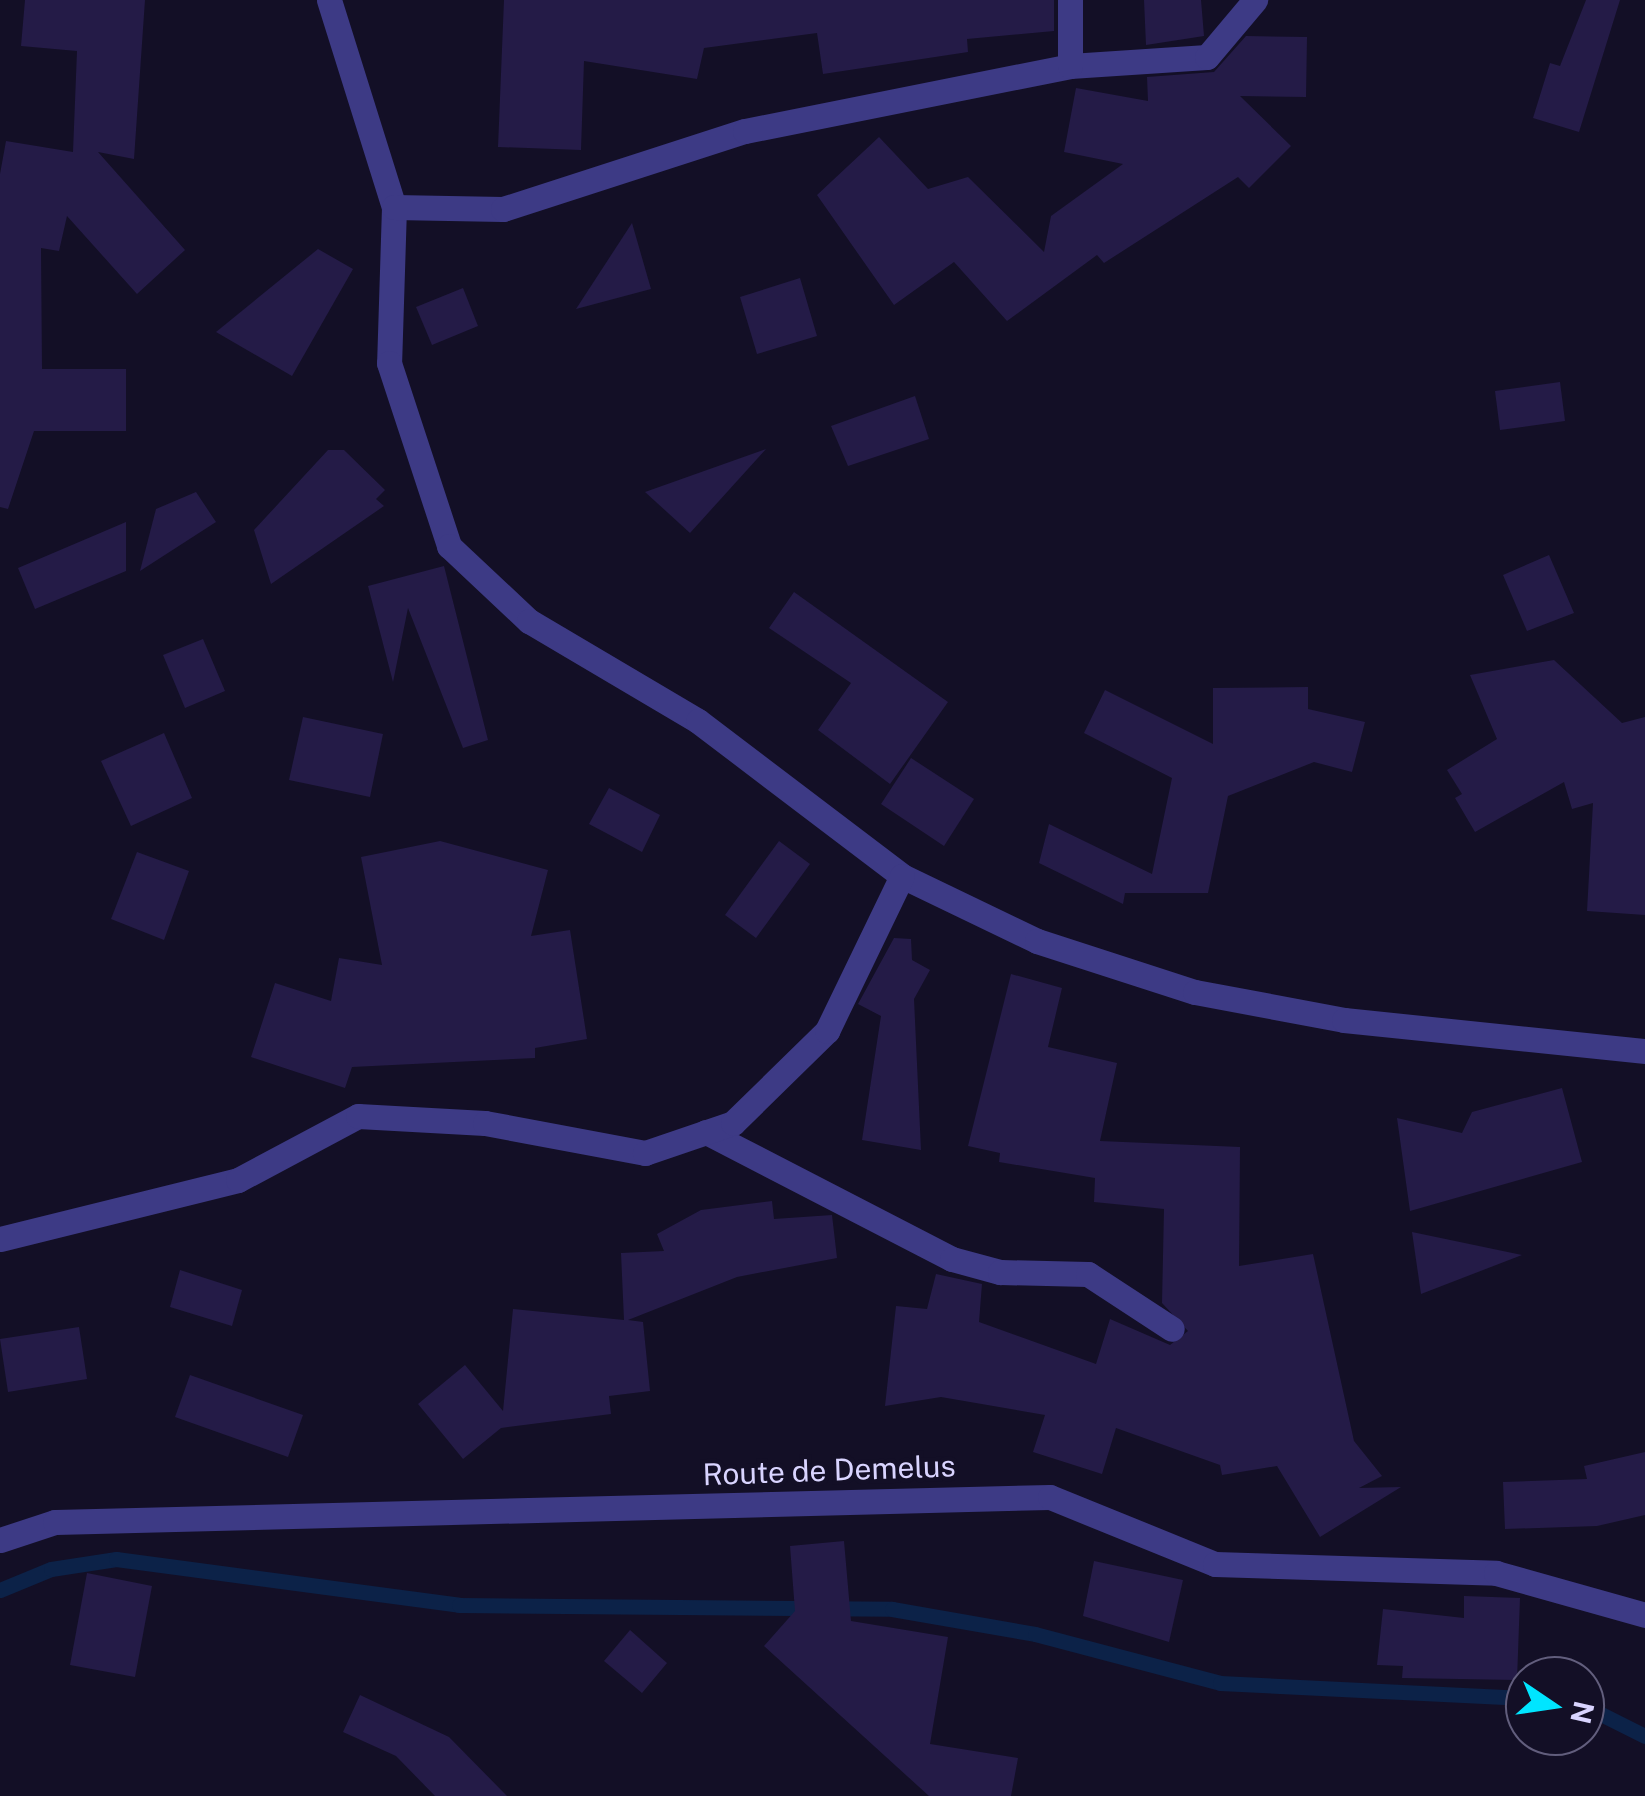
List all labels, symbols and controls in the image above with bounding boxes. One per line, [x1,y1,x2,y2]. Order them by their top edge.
street label: Route de Demelus [702,1448,956,1492]
north arrow [1505,1656,1605,1756]
text: N [1564,1698,1601,1727]

